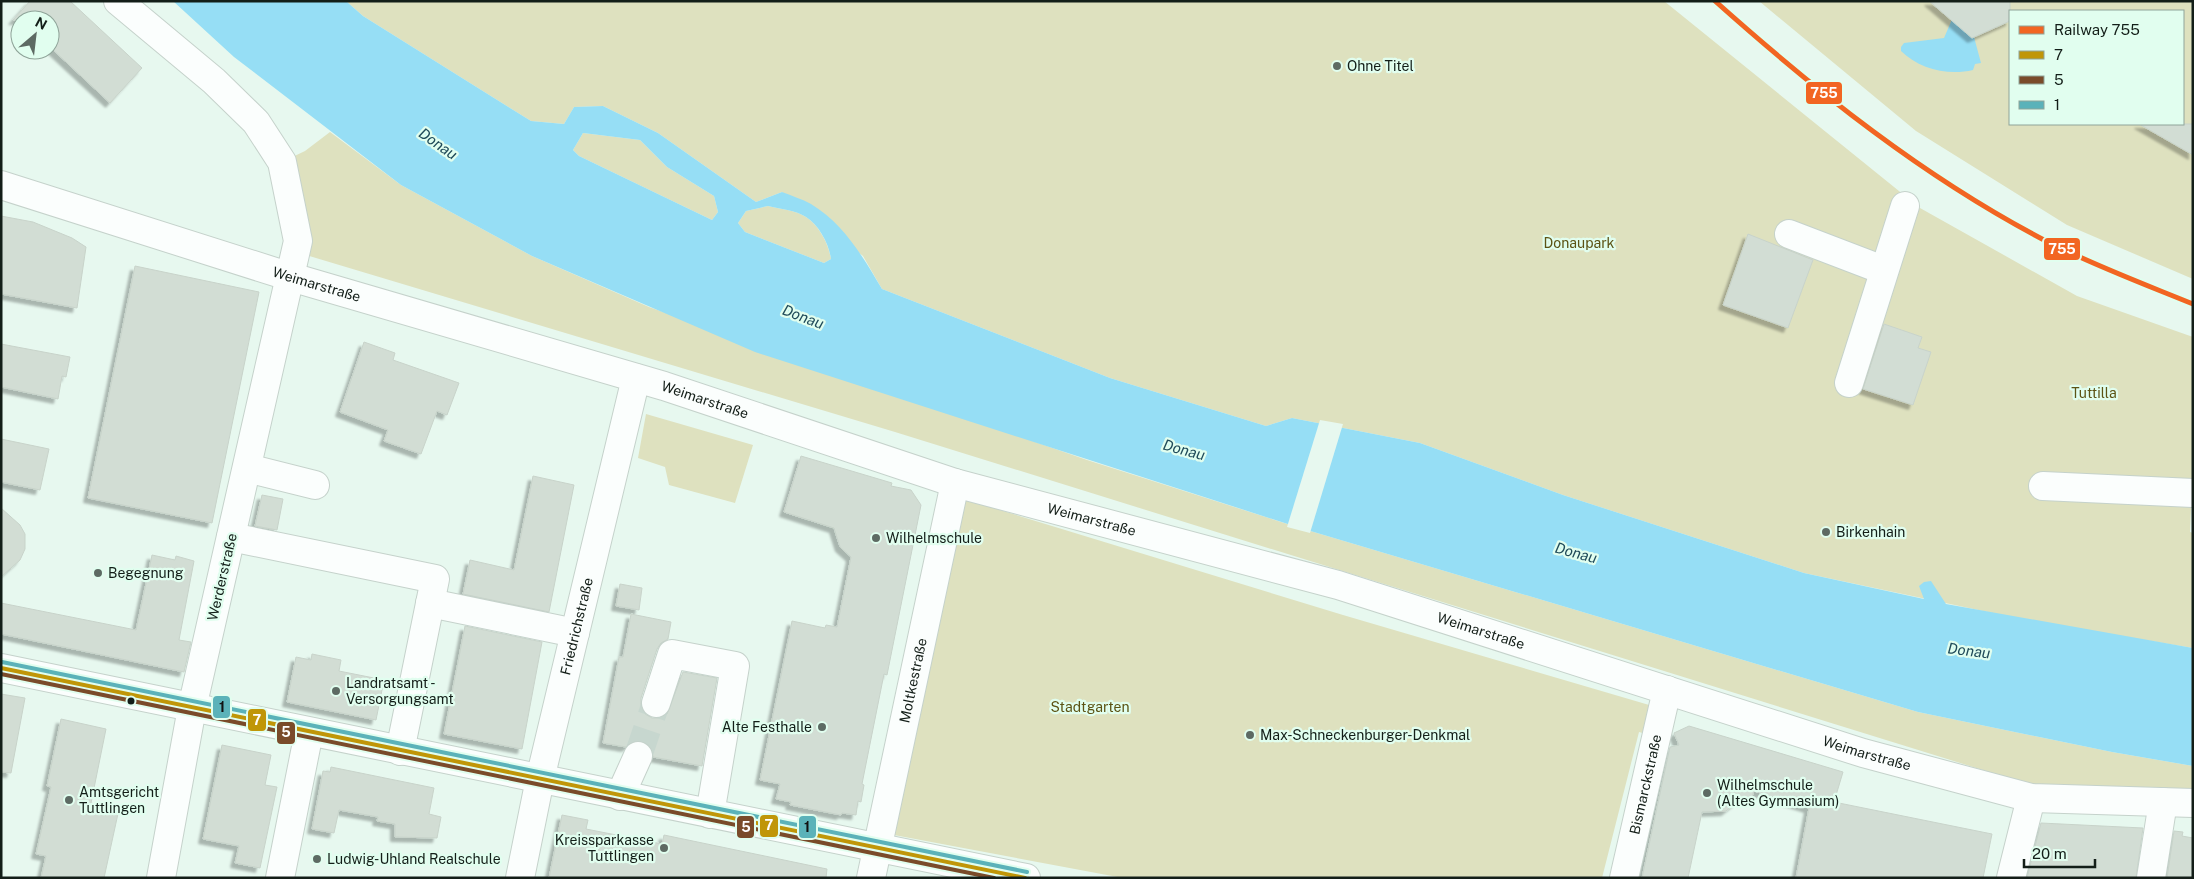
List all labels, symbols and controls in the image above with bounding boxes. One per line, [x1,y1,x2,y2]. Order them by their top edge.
north arrow [10,10,60,60]
legend [2009,10,2184,125]
text: N [33,14,50,33]
text: Railway 755 [2054,21,2140,38]
text: 7 [2054,46,2063,63]
place label: Ohne Titel [1347,58,1414,74]
marker: Ohne Titel [1331,60,1343,72]
text: 5 [2054,71,2064,88]
line badge: 755 [1805,81,1843,105]
text: 755 [1810,85,1838,101]
text: 1 [2054,96,2060,113]
water label: Donau [416,124,461,163]
park label: Donaupark [1544,235,1615,251]
line badge: 755 [2043,237,2081,261]
text: 755 [2048,241,2076,257]
street label: Weimarstraße [271,264,363,305]
water label: Donau [780,301,826,332]
street label: Weimarstraße [659,378,751,422]
park label: Tuttilla [2071,385,2117,401]
water label: Donau [1161,436,1207,463]
street label: Weimarstraße [1046,500,1138,539]
place label: Birkenhain [1836,524,1905,540]
marker: Birkenhain [1820,526,1832,538]
place label: Wilhelmschule [886,530,982,546]
street label: Werderstraße [204,532,240,622]
marker: Wilhelmschule [870,532,882,544]
water label: Donau [1553,539,1599,566]
place label: Begegnung [108,565,184,581]
marker: Begegnung [92,567,104,579]
street label: Friedrichstraße [557,576,596,677]
street label: Weimarstraße [1435,609,1527,652]
street label: Moltkestraße [896,636,930,724]
water label: Donau [1947,639,1991,662]
place label: Landratsamt - Versorgungsamt [346,675,454,707]
marker: Landratsamt - Versorgungsamt [330,685,342,697]
line badge: 1 [212,695,231,719]
unlabelled marker [126,696,136,706]
text: 1 [219,699,225,715]
park label: Stadtgarten [1051,699,1130,715]
line badge: 7 [247,708,267,732]
text: 7 [253,712,262,728]
place label: Alte Festhalle [722,719,812,735]
line badge: 5 [276,721,296,745]
marker: Alte Festhalle [816,721,828,733]
text: 5 [281,724,291,740]
place label: Max-Schneckenburger-Denkmal [1260,727,1470,743]
marker: Max-Schneckenburger-Denkmal [1244,729,1256,741]
street label: Bismarckstraße [1626,733,1665,836]
street label: Weimarstraße [1821,733,1913,774]
place label: Wilhelmschule (Altes Gymnasium) [1717,777,1839,809]
place label: Amtsgericht Tuttlingen [79,784,159,816]
marker: Wilhelmschule (Altes Gymnasium) [1701,787,1713,799]
marker: Amtsgericht Tuttlingen [63,794,75,806]
line badge: 7 [759,814,779,838]
line badge: 5 [736,815,755,839]
line badge: 1 [798,815,817,839]
text: 7 [765,817,774,833]
text: 5 [741,819,751,835]
text: 1 [804,819,810,835]
place label: Kreissparkasse Tuttlingen [555,832,654,864]
scale bar [2024,836,2095,868]
marker: Kreissparkasse Tuttlingen [658,842,670,854]
text: 20 m [2032,845,2067,862]
place label: Ludwig-Uhland Realschule [327,851,501,867]
marker: Ludwig-Uhland Realschule [311,853,323,865]

